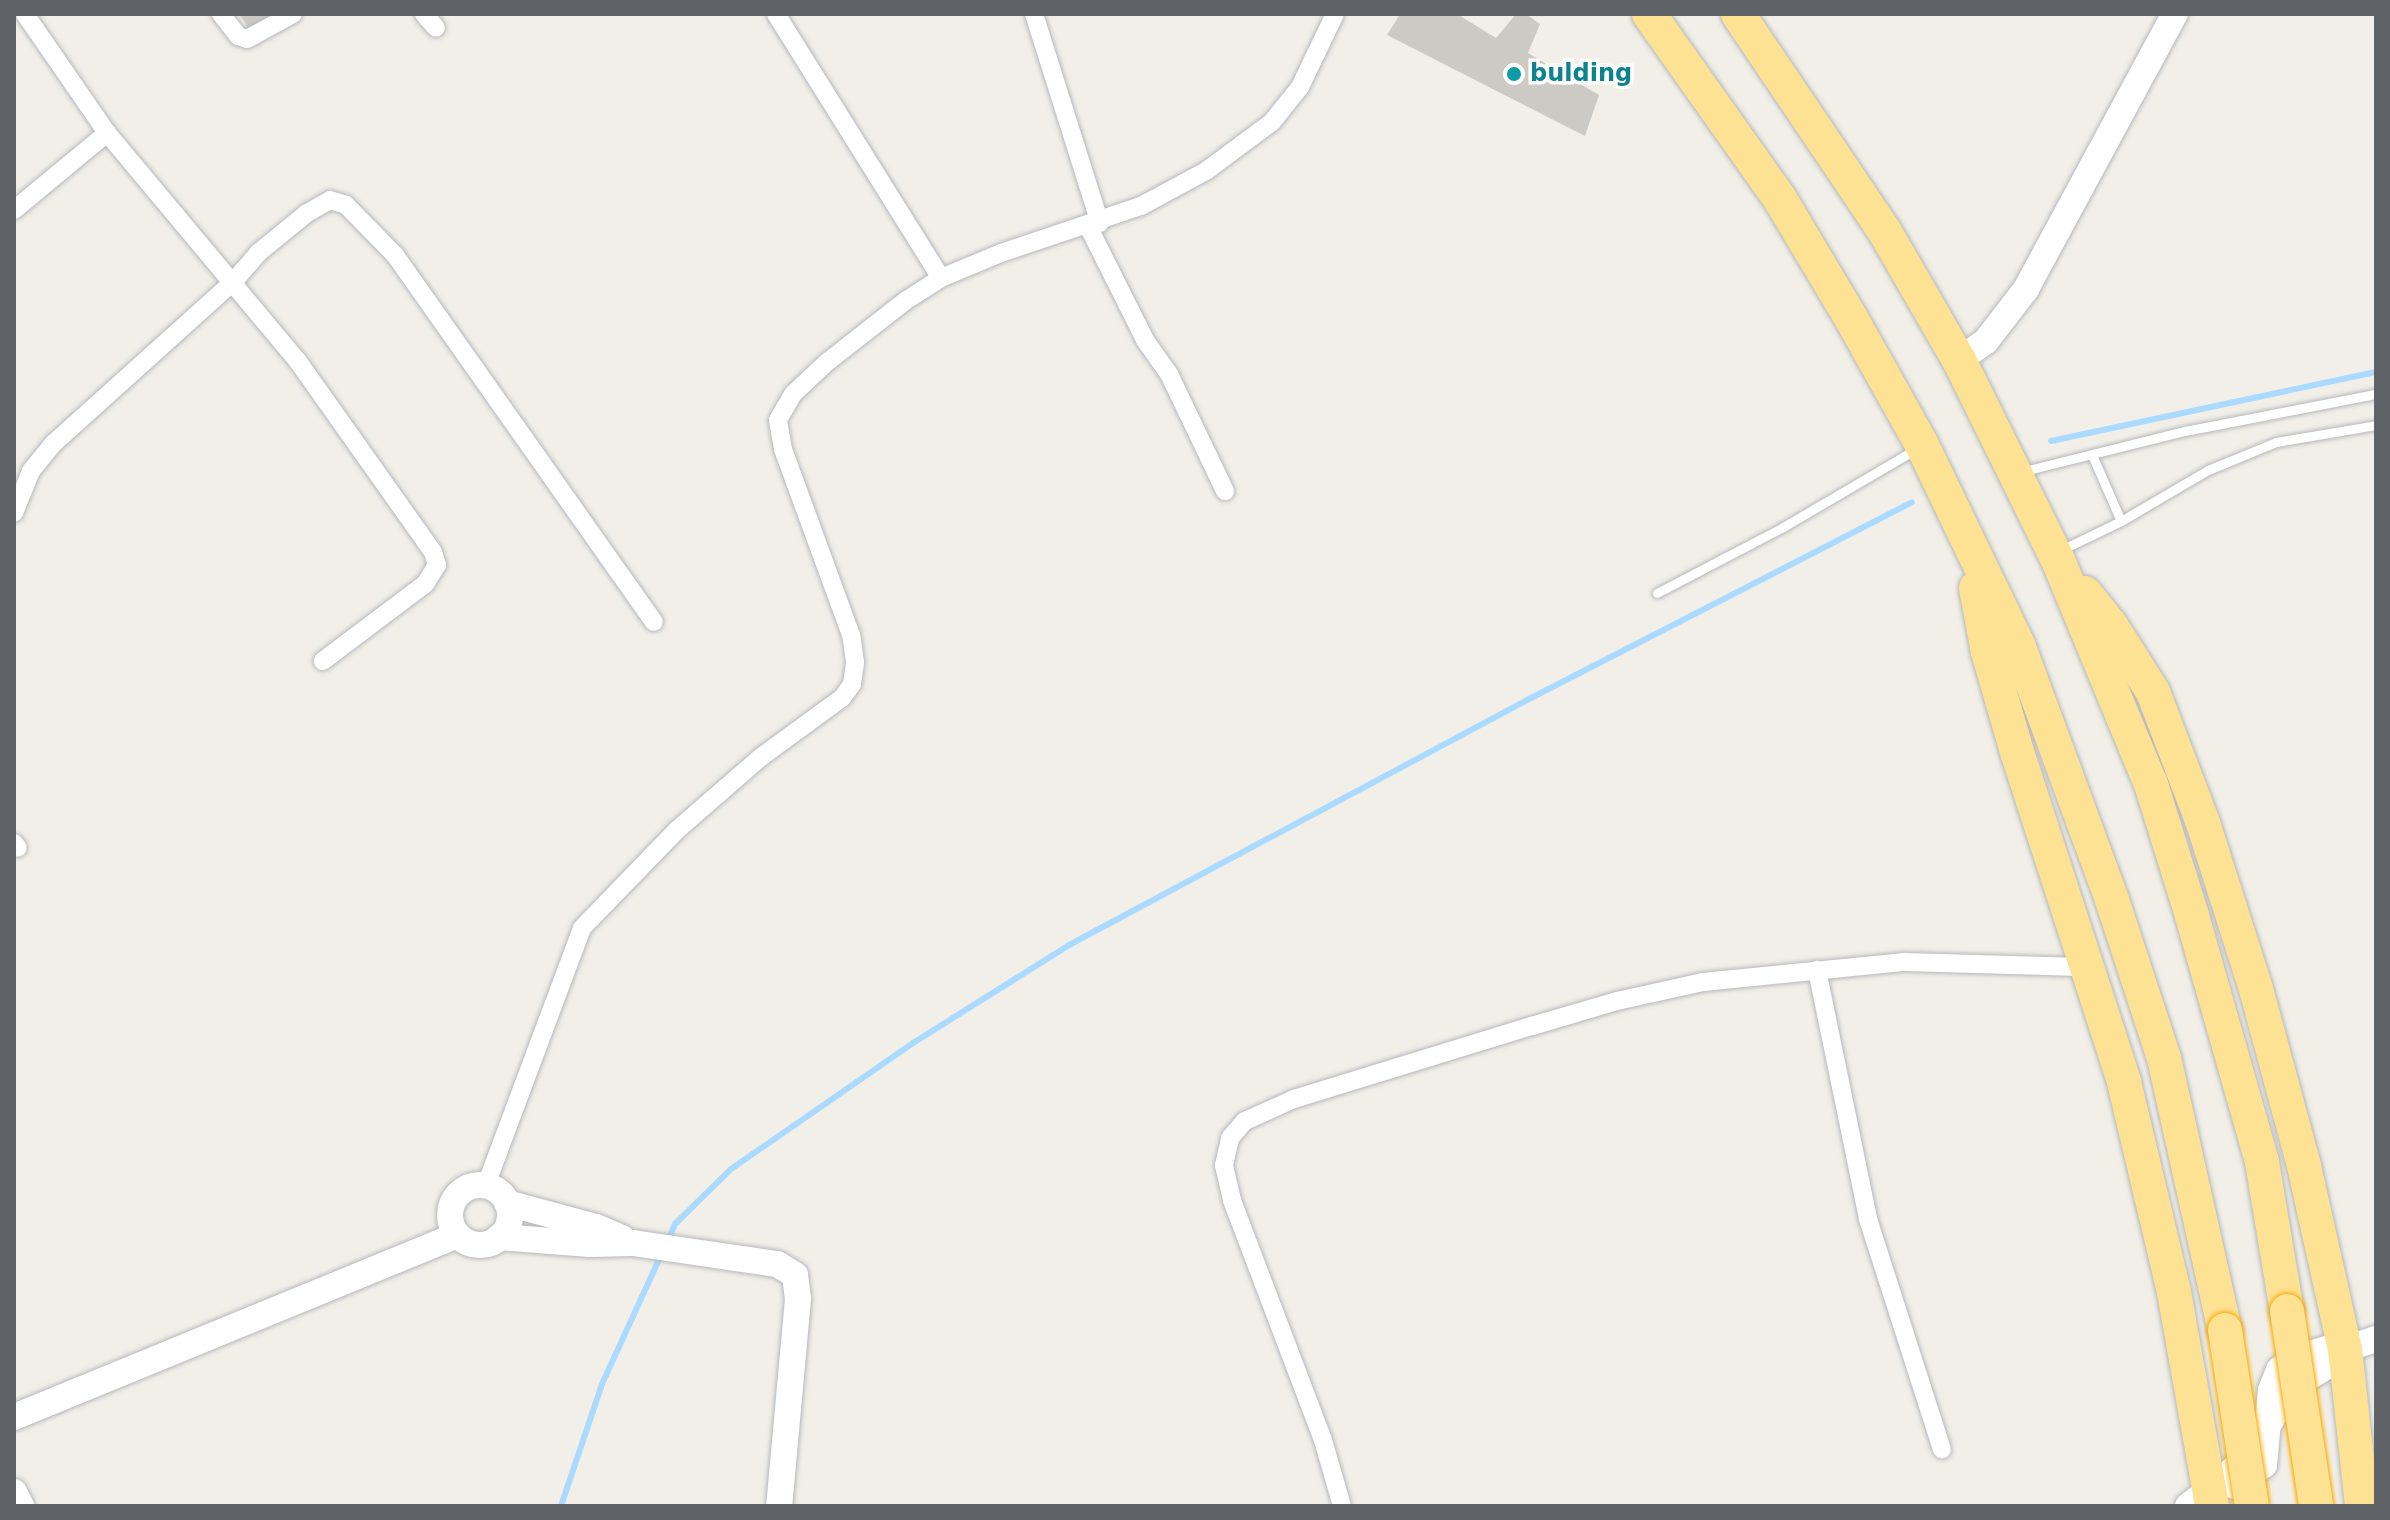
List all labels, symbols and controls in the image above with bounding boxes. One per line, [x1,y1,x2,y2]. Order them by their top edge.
place label: bulding [1530,60,1632,88]
marker: bulding [1505,65,1523,83]

